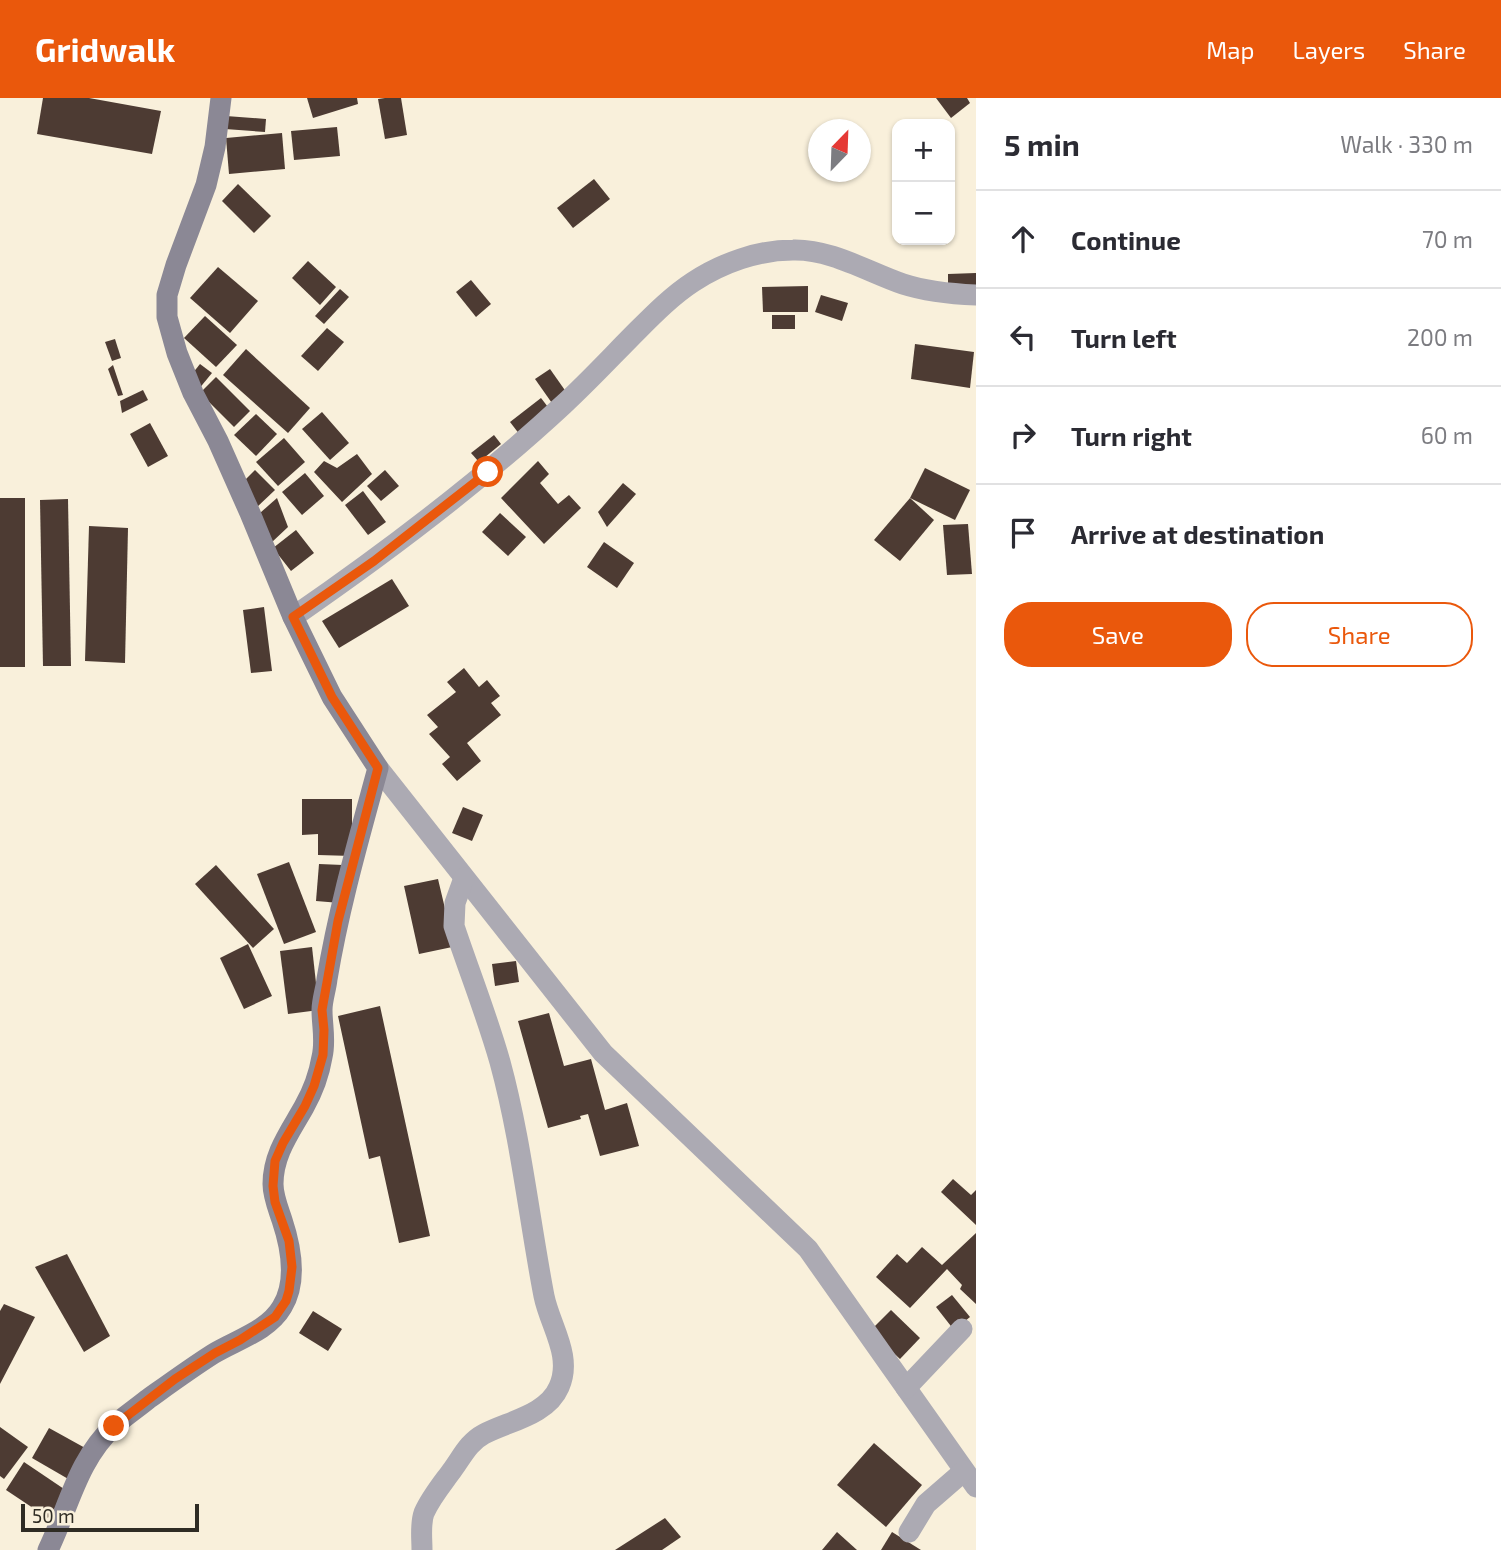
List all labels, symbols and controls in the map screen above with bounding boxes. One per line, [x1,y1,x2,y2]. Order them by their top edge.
text: Gridwalk [35,29,175,69]
text: Map [1206,35,1254,64]
text: Layers [1292,35,1365,64]
text: Share [1403,35,1466,64]
north arrow [808,119,871,182]
map controls [892,119,955,245]
button: + [892,119,955,182]
text: 5 min [1004,126,1080,162]
text: Walk · 330 m [1340,130,1473,158]
button: − [892,182,955,245]
icon: ahead [1004,220,1042,258]
text: Continue [1071,224,1181,255]
text: 70 m [1422,225,1473,253]
icon: left [1004,318,1042,356]
text: Turn left [1071,322,1177,353]
text: 200 m [1407,323,1473,351]
icon: right [1004,416,1042,454]
text: Turn right [1071,420,1192,451]
text: 60 m [1421,421,1473,449]
route start [472,456,503,487]
icon: arrive [1004,514,1042,552]
text: Arrive at destination [1071,518,1324,549]
button: Save [1004,602,1232,667]
button: Share [1246,602,1473,667]
route end [98,1410,129,1441]
scale bar [21,1501,200,1533]
text: 50 m [32,1504,75,1527]

